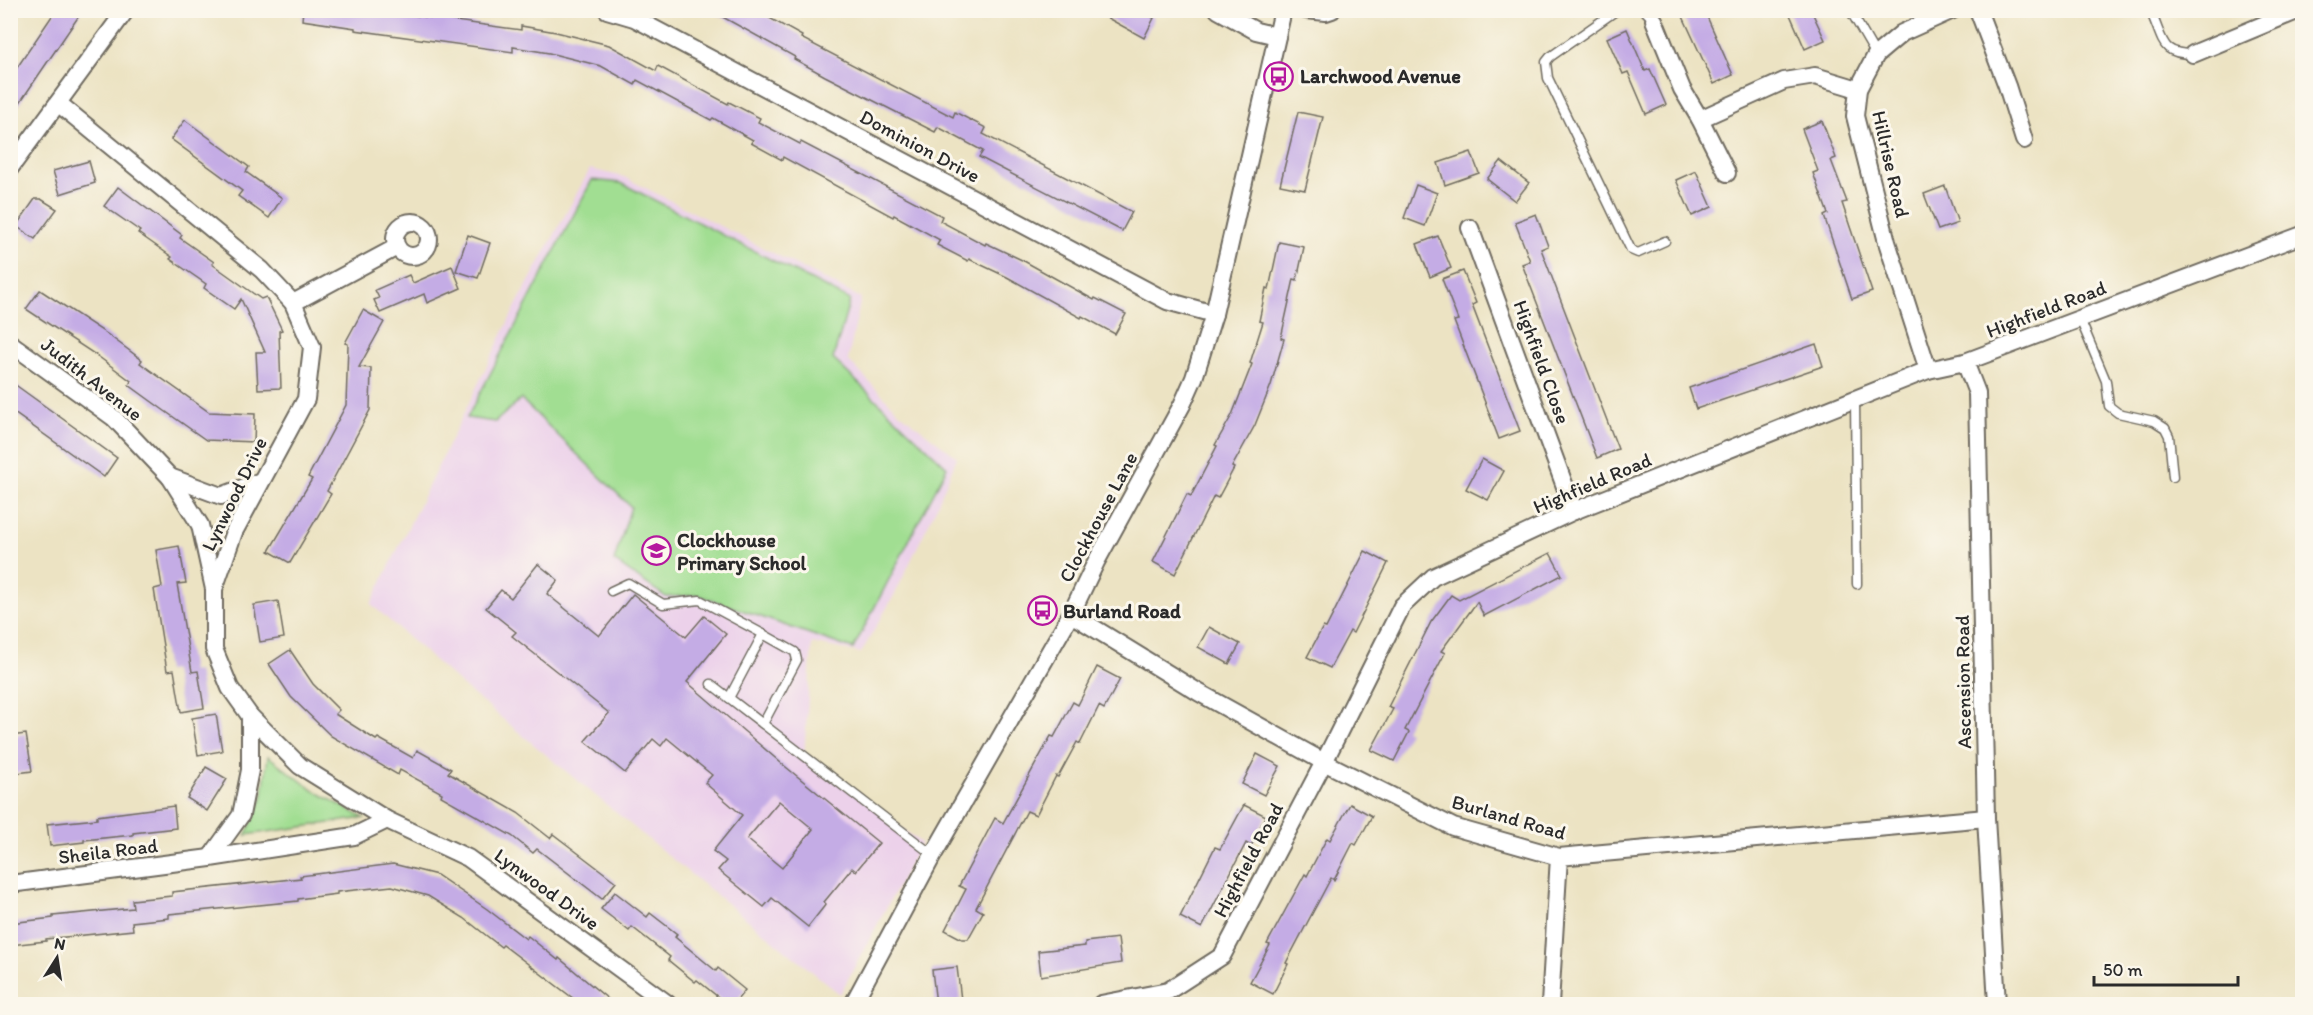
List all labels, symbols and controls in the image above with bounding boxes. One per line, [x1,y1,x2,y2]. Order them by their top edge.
bus stop icon: Larchwood Avenue [1263,60,1295,92]
place label: Larchwood Avenue [1300,64,1461,88]
street label: Dominion Drive [856,104,984,188]
street label: Hillrise Road [1867,108,1915,220]
street label: Highfield Road [1983,275,2109,343]
street label: Highfield Close [1508,297,1576,427]
street label: Judith Avenue [37,332,147,426]
street label: Lynwood Drive [196,433,272,555]
street label: Highfield Road [1529,447,1655,519]
street label: Clockhouse Lane [1054,448,1142,586]
place label: Clockhouse Primary School [677,528,807,576]
school or university icon: Clockhouse Primary School [640,535,672,567]
bus stop icon: Burland Road [1026,595,1058,627]
place label: Burland Road [1063,599,1181,623]
street label: Ascension Road [1950,615,1976,749]
street label: Burland Road [1449,789,1569,845]
street label: Highfield Road [1208,798,1288,921]
street label: Sheila Road [57,833,159,869]
street label: Lynwood Drive [490,843,604,935]
north arrow [27,928,87,988]
text: N [53,933,67,954]
scale bar [2094,949,2238,987]
text: 50 m [2103,959,2143,981]

